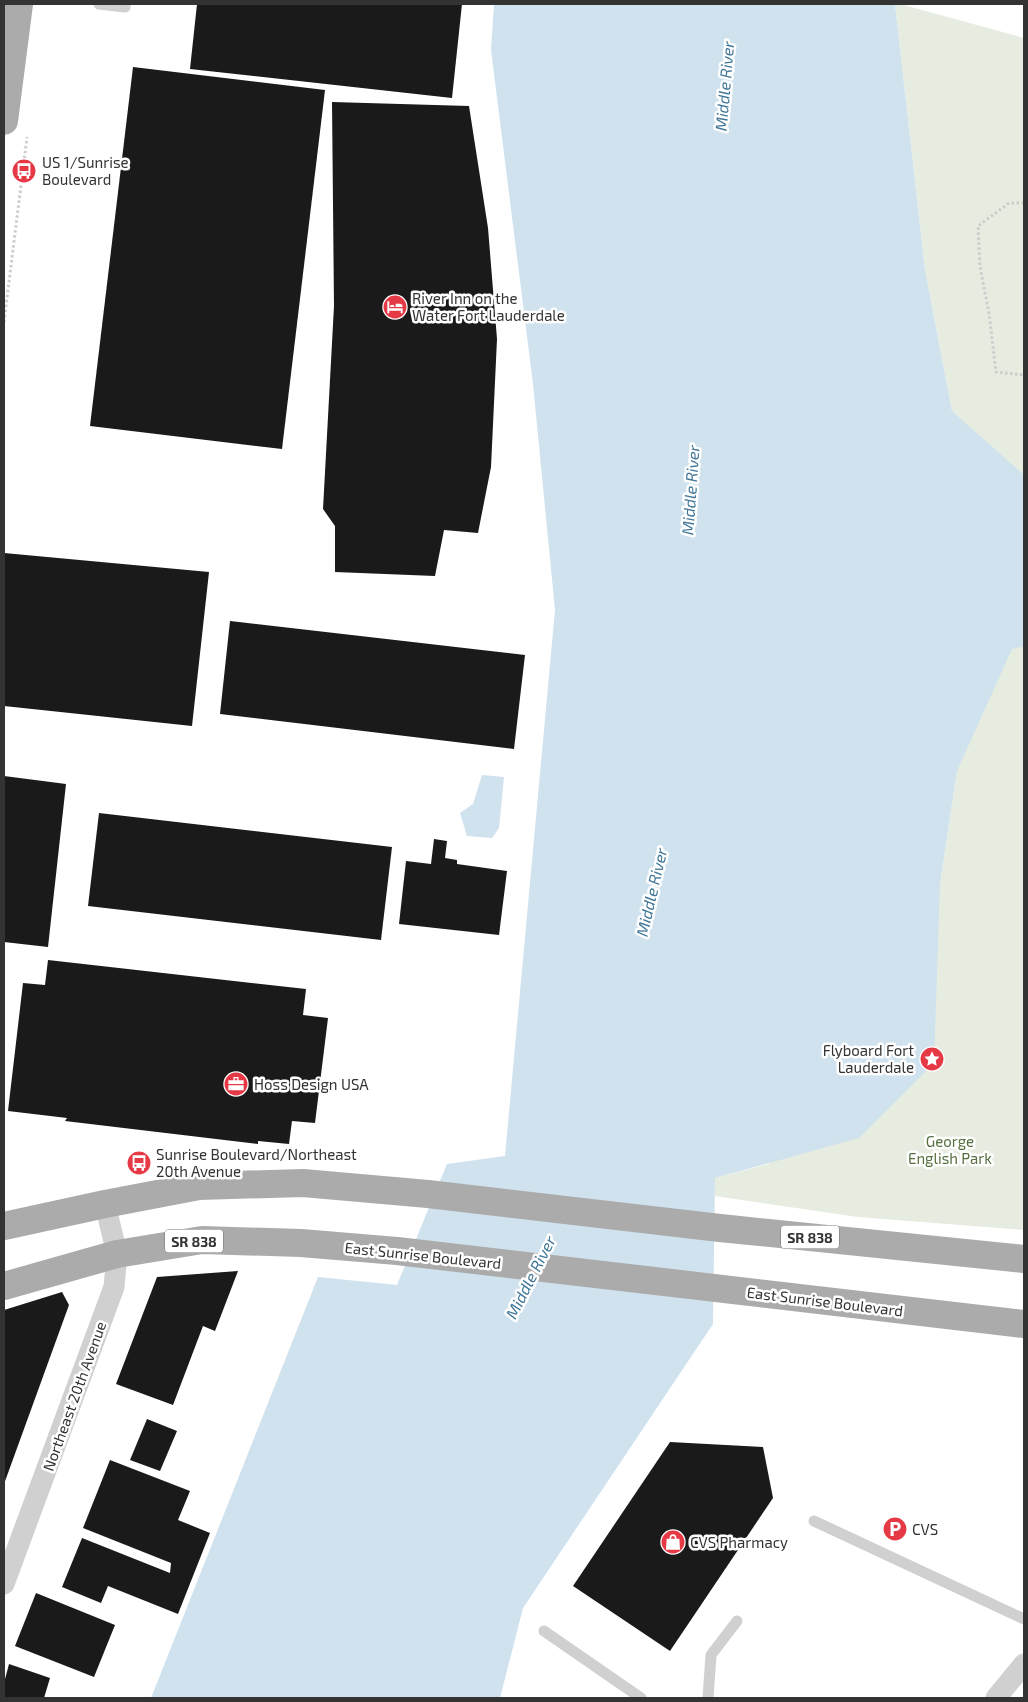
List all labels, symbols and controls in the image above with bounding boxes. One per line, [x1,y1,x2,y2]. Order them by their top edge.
water label: Middle River [711,40,737,132]
place label: US 1/Sunrise Boulevard [42,153,129,188]
bus stop icon: US 1/Sunrise Boulevard [11,158,37,184]
place label: River Inn on the Water Fort Lauderdale [412,289,565,324]
hotel icon: River Inn on the Water Fort Lauderdale [382,294,408,320]
water label: Middle River [677,444,703,536]
water label: Middle River [632,845,671,938]
place label: Flyboard Fort Lauderdale [823,1041,914,1076]
place icon: Flyboard Fort Lauderdale [919,1046,945,1072]
office icon: Hoss Design USA [223,1071,249,1097]
place label: Hoss Design USA [254,1075,369,1093]
park label: George English Park [908,1132,992,1167]
place label: Sunrise Boulevard/Northeast 20th Avenue [156,1145,357,1180]
bus stop icon: Sunrise Boulevard/Northeast 20th Avenue [126,1150,152,1176]
road number: SR 838 [781,1226,839,1248]
road number: SR 838 [165,1230,223,1252]
water label: Middle River [501,1232,559,1322]
street label: East Sunrise Boulevard [344,1238,502,1272]
street label: East Sunrise Boulevard [746,1282,904,1320]
street label: Northeast 20th Avenue [39,1319,109,1473]
parking icon: CVS [882,1516,908,1542]
place label: CVS [912,1520,938,1538]
shop icon: CVS Pharmacy [660,1529,686,1555]
place label: CVS Pharmacy [690,1533,788,1551]

